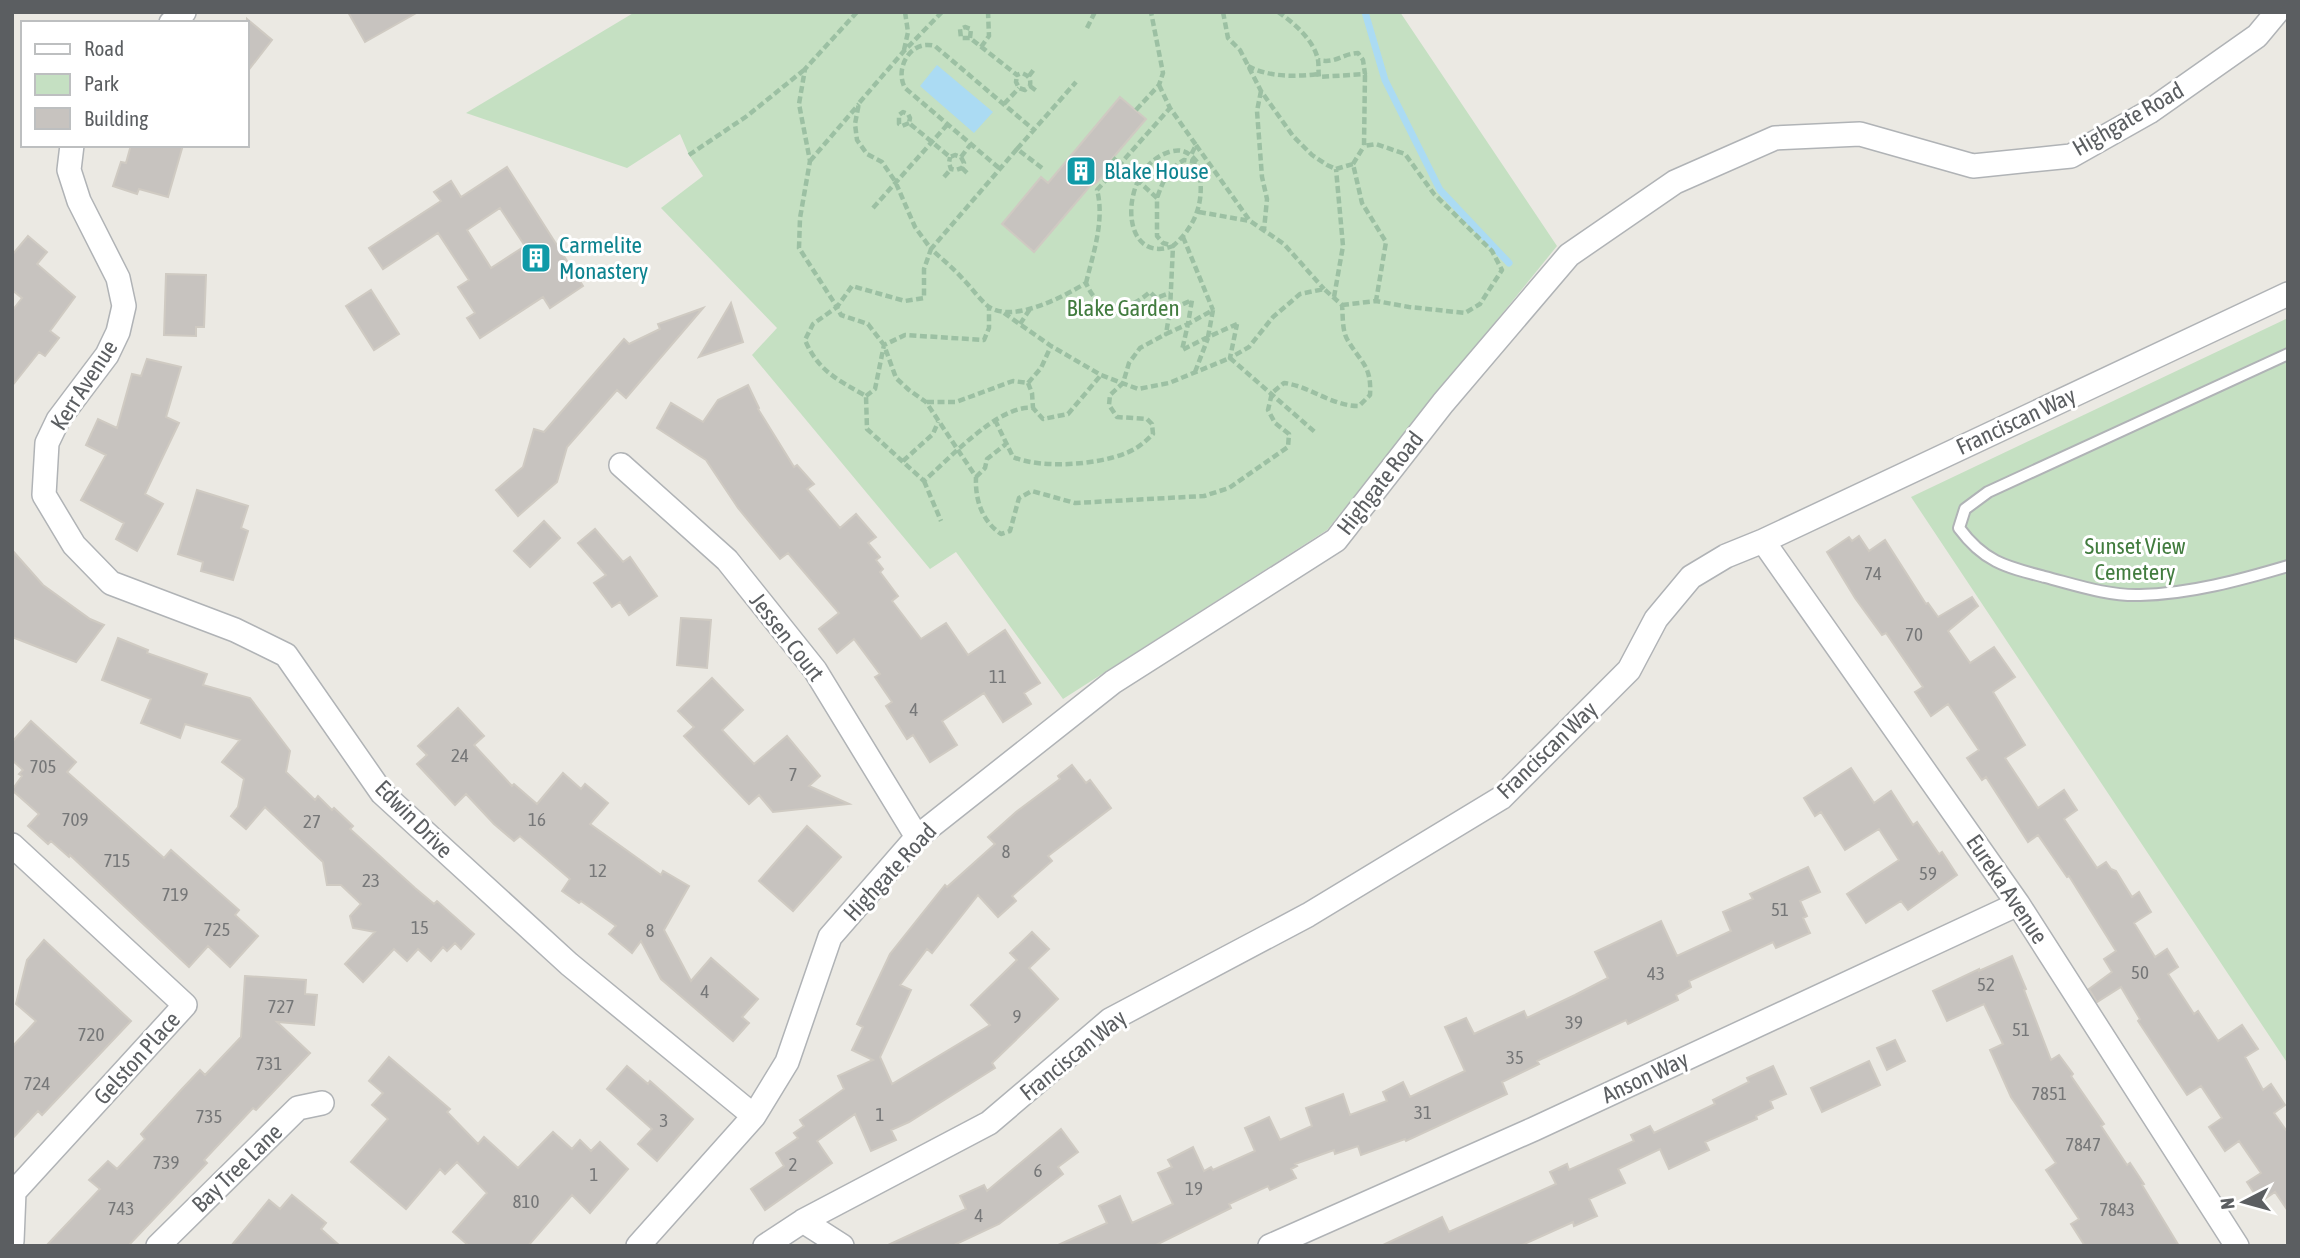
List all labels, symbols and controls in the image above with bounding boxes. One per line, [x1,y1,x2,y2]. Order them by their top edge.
legend [21,21,248,147]
text: Road [84,36,124,60]
text: Park [84,71,119,95]
street label: Highgate Road [2068,77,2188,161]
text: Building [84,106,148,130]
building icon: Blake House [1064,154,1098,188]
place label: Blake House [1104,158,1209,184]
place label: Carmelite Monastery [559,232,648,284]
building icon: Carmelite Monastery [519,241,553,275]
park label: Blake Garden [1066,295,1180,321]
street label: Kerr Avenue [45,335,123,435]
street label: Franciscan Way [1952,382,2080,460]
street label: Highgate Road [1332,426,1428,540]
park label: Sunset View Cemetery [2085,533,2186,585]
house number: 74 [1864,562,1882,584]
street label: Jessen Court [745,588,829,686]
house number: 70 [1905,623,1923,645]
house number: 11 [989,665,1007,687]
street label: Franciscan Way [1492,696,1602,804]
house number: 4 [910,698,919,720]
house number: 24 [451,744,469,766]
house number: 705 [30,755,56,777]
house number: 7 [789,763,797,785]
street label: Edwin Drive [370,775,458,863]
house number: 709 [62,808,88,830]
house number: 16 [528,808,546,830]
house number: 27 [303,810,321,832]
street label: Highgate Road [838,818,942,926]
street label: Eureka Avenue [1961,830,2053,948]
house number: 8 [1002,840,1011,862]
house number: 715 [104,849,130,871]
house number: 12 [589,859,607,881]
house number: 59 [1919,862,1937,884]
house number: 23 [362,869,380,891]
house number: 719 [162,883,188,905]
house number: 51 [1771,898,1789,920]
house number: 15 [411,916,429,938]
house number: 725 [204,918,230,940]
house number: 8 [646,919,655,941]
house number: 50 [2131,961,2149,983]
house number: 43 [1647,962,1665,984]
house number: 52 [1977,973,1995,995]
house number: 4 [701,980,710,1002]
house number: 727 [268,995,294,1017]
street label: Franciscan Way [1015,1004,1131,1106]
house number: 9 [1013,1005,1022,1027]
street label: Gelston Place [89,1006,185,1110]
house number: 39 [1565,1011,1583,1033]
house number: 51 [2012,1018,2030,1040]
house number: 720 [78,1023,104,1045]
house number: 35 [1506,1046,1524,1068]
street label: Anson Way [1598,1046,1692,1108]
house number: 731 [256,1052,282,1074]
house number: 724 [24,1072,50,1094]
house number: 7851 [2031,1082,2067,1104]
house number: 31 [1414,1101,1432,1123]
house number: 1 [876,1103,884,1125]
house number: 735 [196,1105,222,1127]
house number: 3 [660,1109,668,1131]
street label: Bay Tree Lane [187,1119,287,1217]
house number: 7847 [2065,1133,2101,1155]
house number: 739 [153,1151,179,1173]
house number: 2 [789,1153,797,1175]
house number: 6 [1034,1159,1043,1181]
house number: 1 [590,1163,598,1185]
north arrow [2209,1167,2279,1237]
house number: 19 [1185,1177,1203,1199]
house number: 810 [513,1190,539,1212]
house number: 743 [108,1197,134,1219]
text: N [2216,1197,2239,1211]
house number: 7843 [2099,1198,2135,1220]
house number: 4 [975,1204,984,1226]

